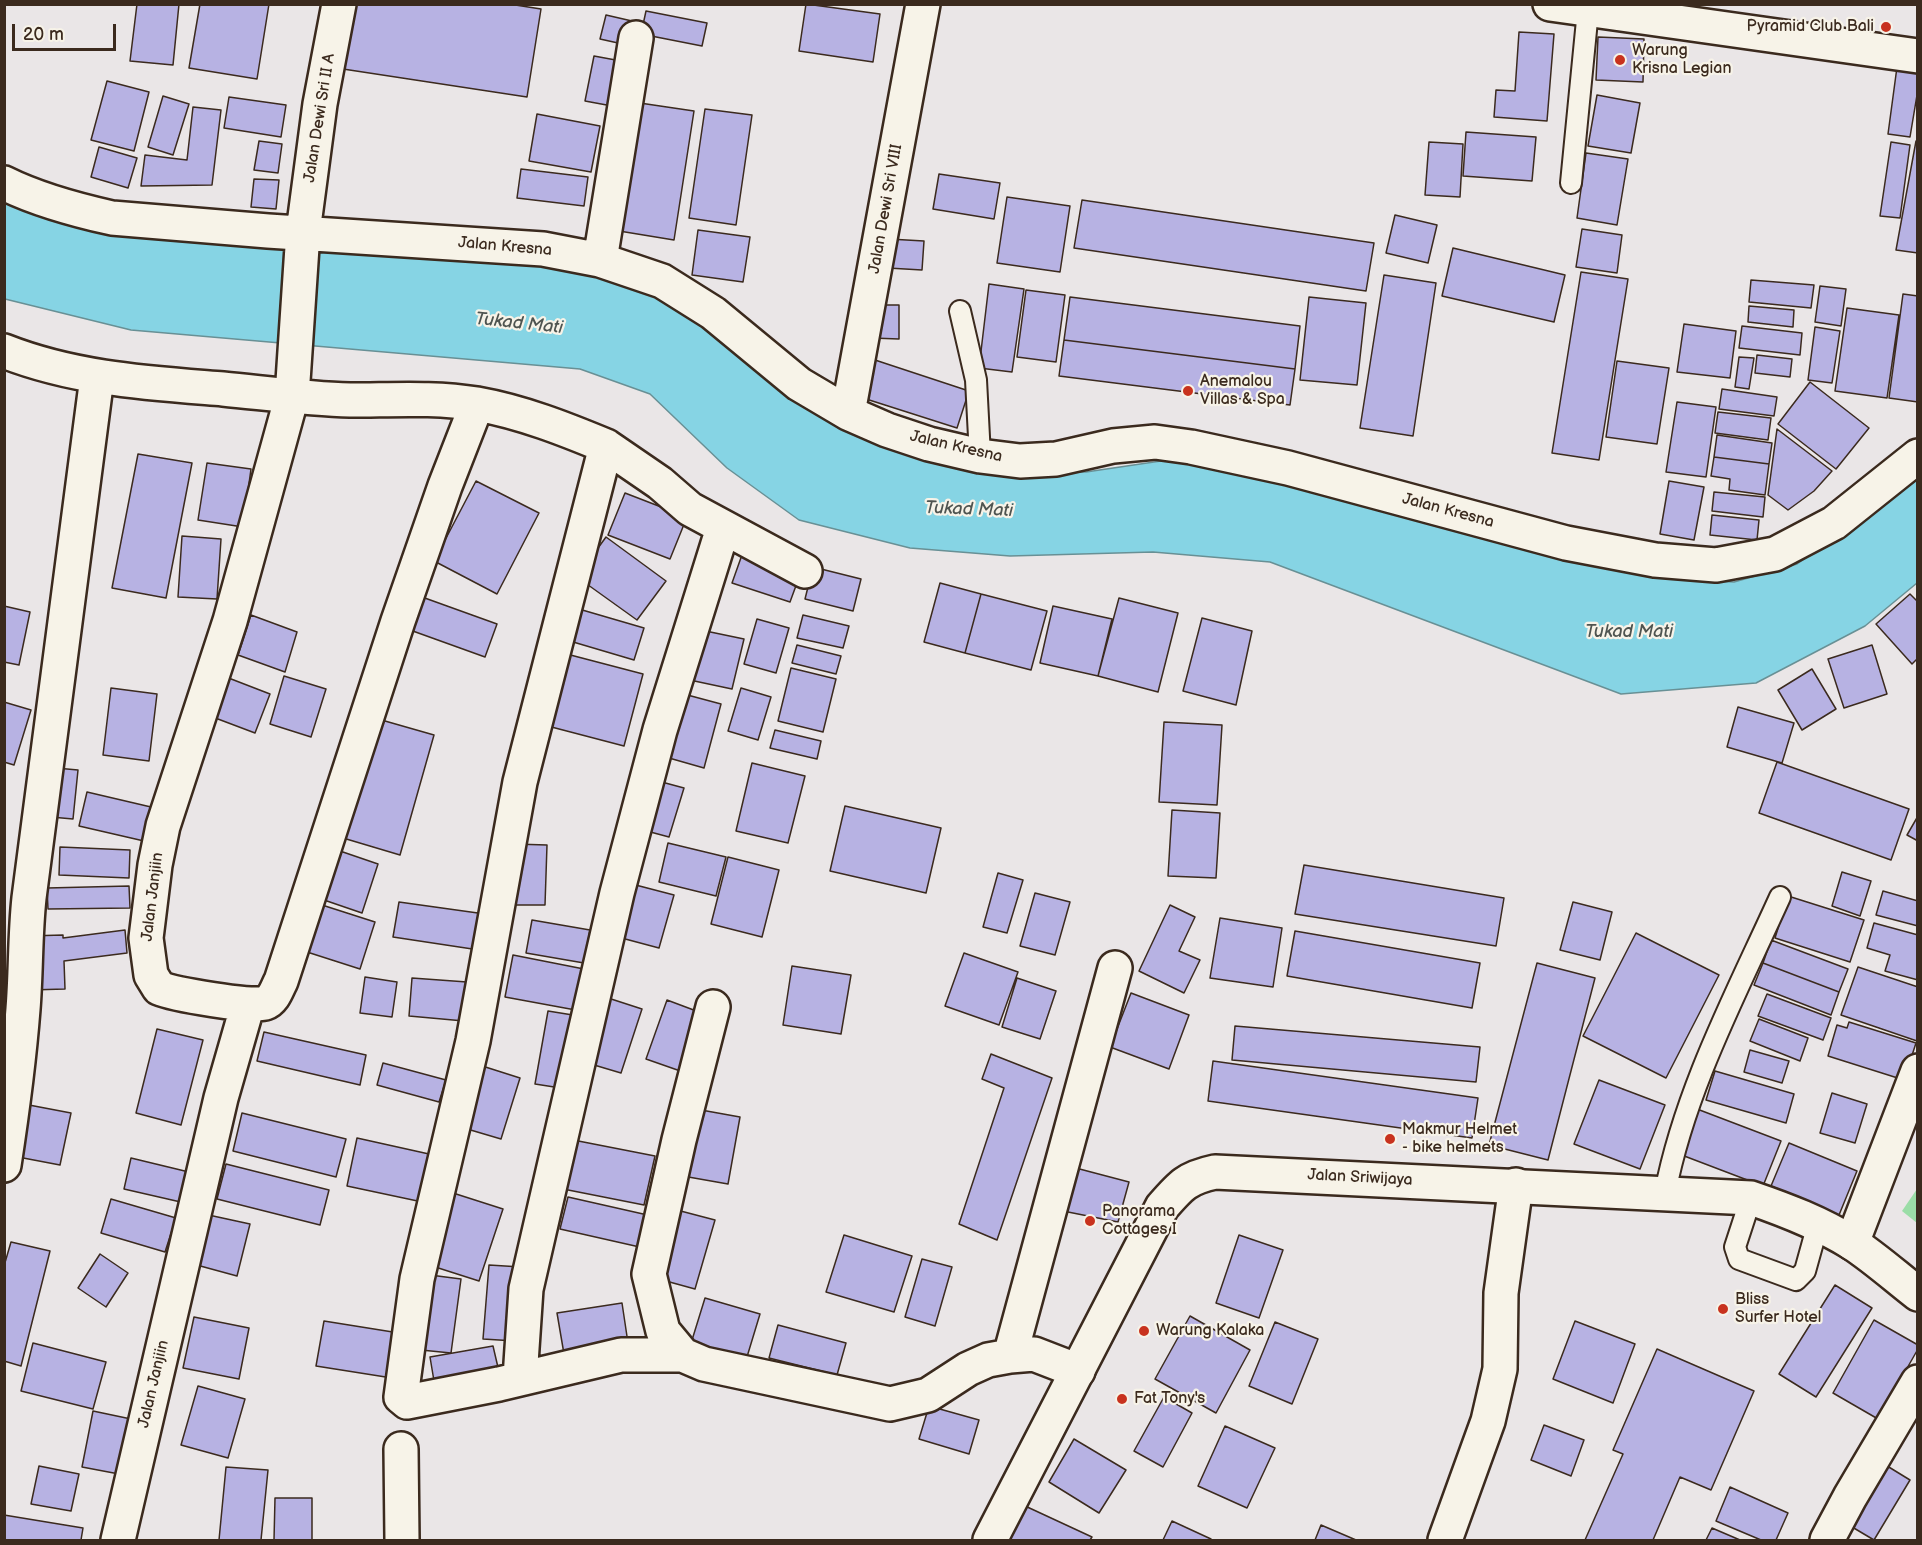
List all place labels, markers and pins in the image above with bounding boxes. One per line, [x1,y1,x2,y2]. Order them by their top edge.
place label: Pyramid Club Bali [1747,17,1874,37]
marker: Pyramid Club Bali [1879,20,1893,34]
place label: Warung Krisna Legian [1632,41,1731,79]
marker: Warung Krisna Legian [1613,53,1627,67]
place label: Anemalou Villas & Spa [1200,372,1285,410]
marker: Anemalou Villas & Spa [1181,384,1195,398]
place label: Makmur Helmet - bike helmets [1402,1120,1517,1158]
marker: Makmur Helmet - bike helmets [1383,1132,1397,1146]
place label: Panorama Cottages I [1102,1202,1177,1240]
marker: Panorama Cottages I [1083,1214,1097,1228]
place label: Bliss Surfer Hotel [1735,1290,1821,1328]
marker: Bliss Surfer Hotel [1716,1302,1730,1316]
place label: Warung Kalaka [1156,1321,1264,1341]
marker: Warung Kalaka [1137,1324,1151,1338]
place label: Fat Tony's [1134,1389,1205,1409]
marker: Fat Tony's [1115,1392,1129,1406]

